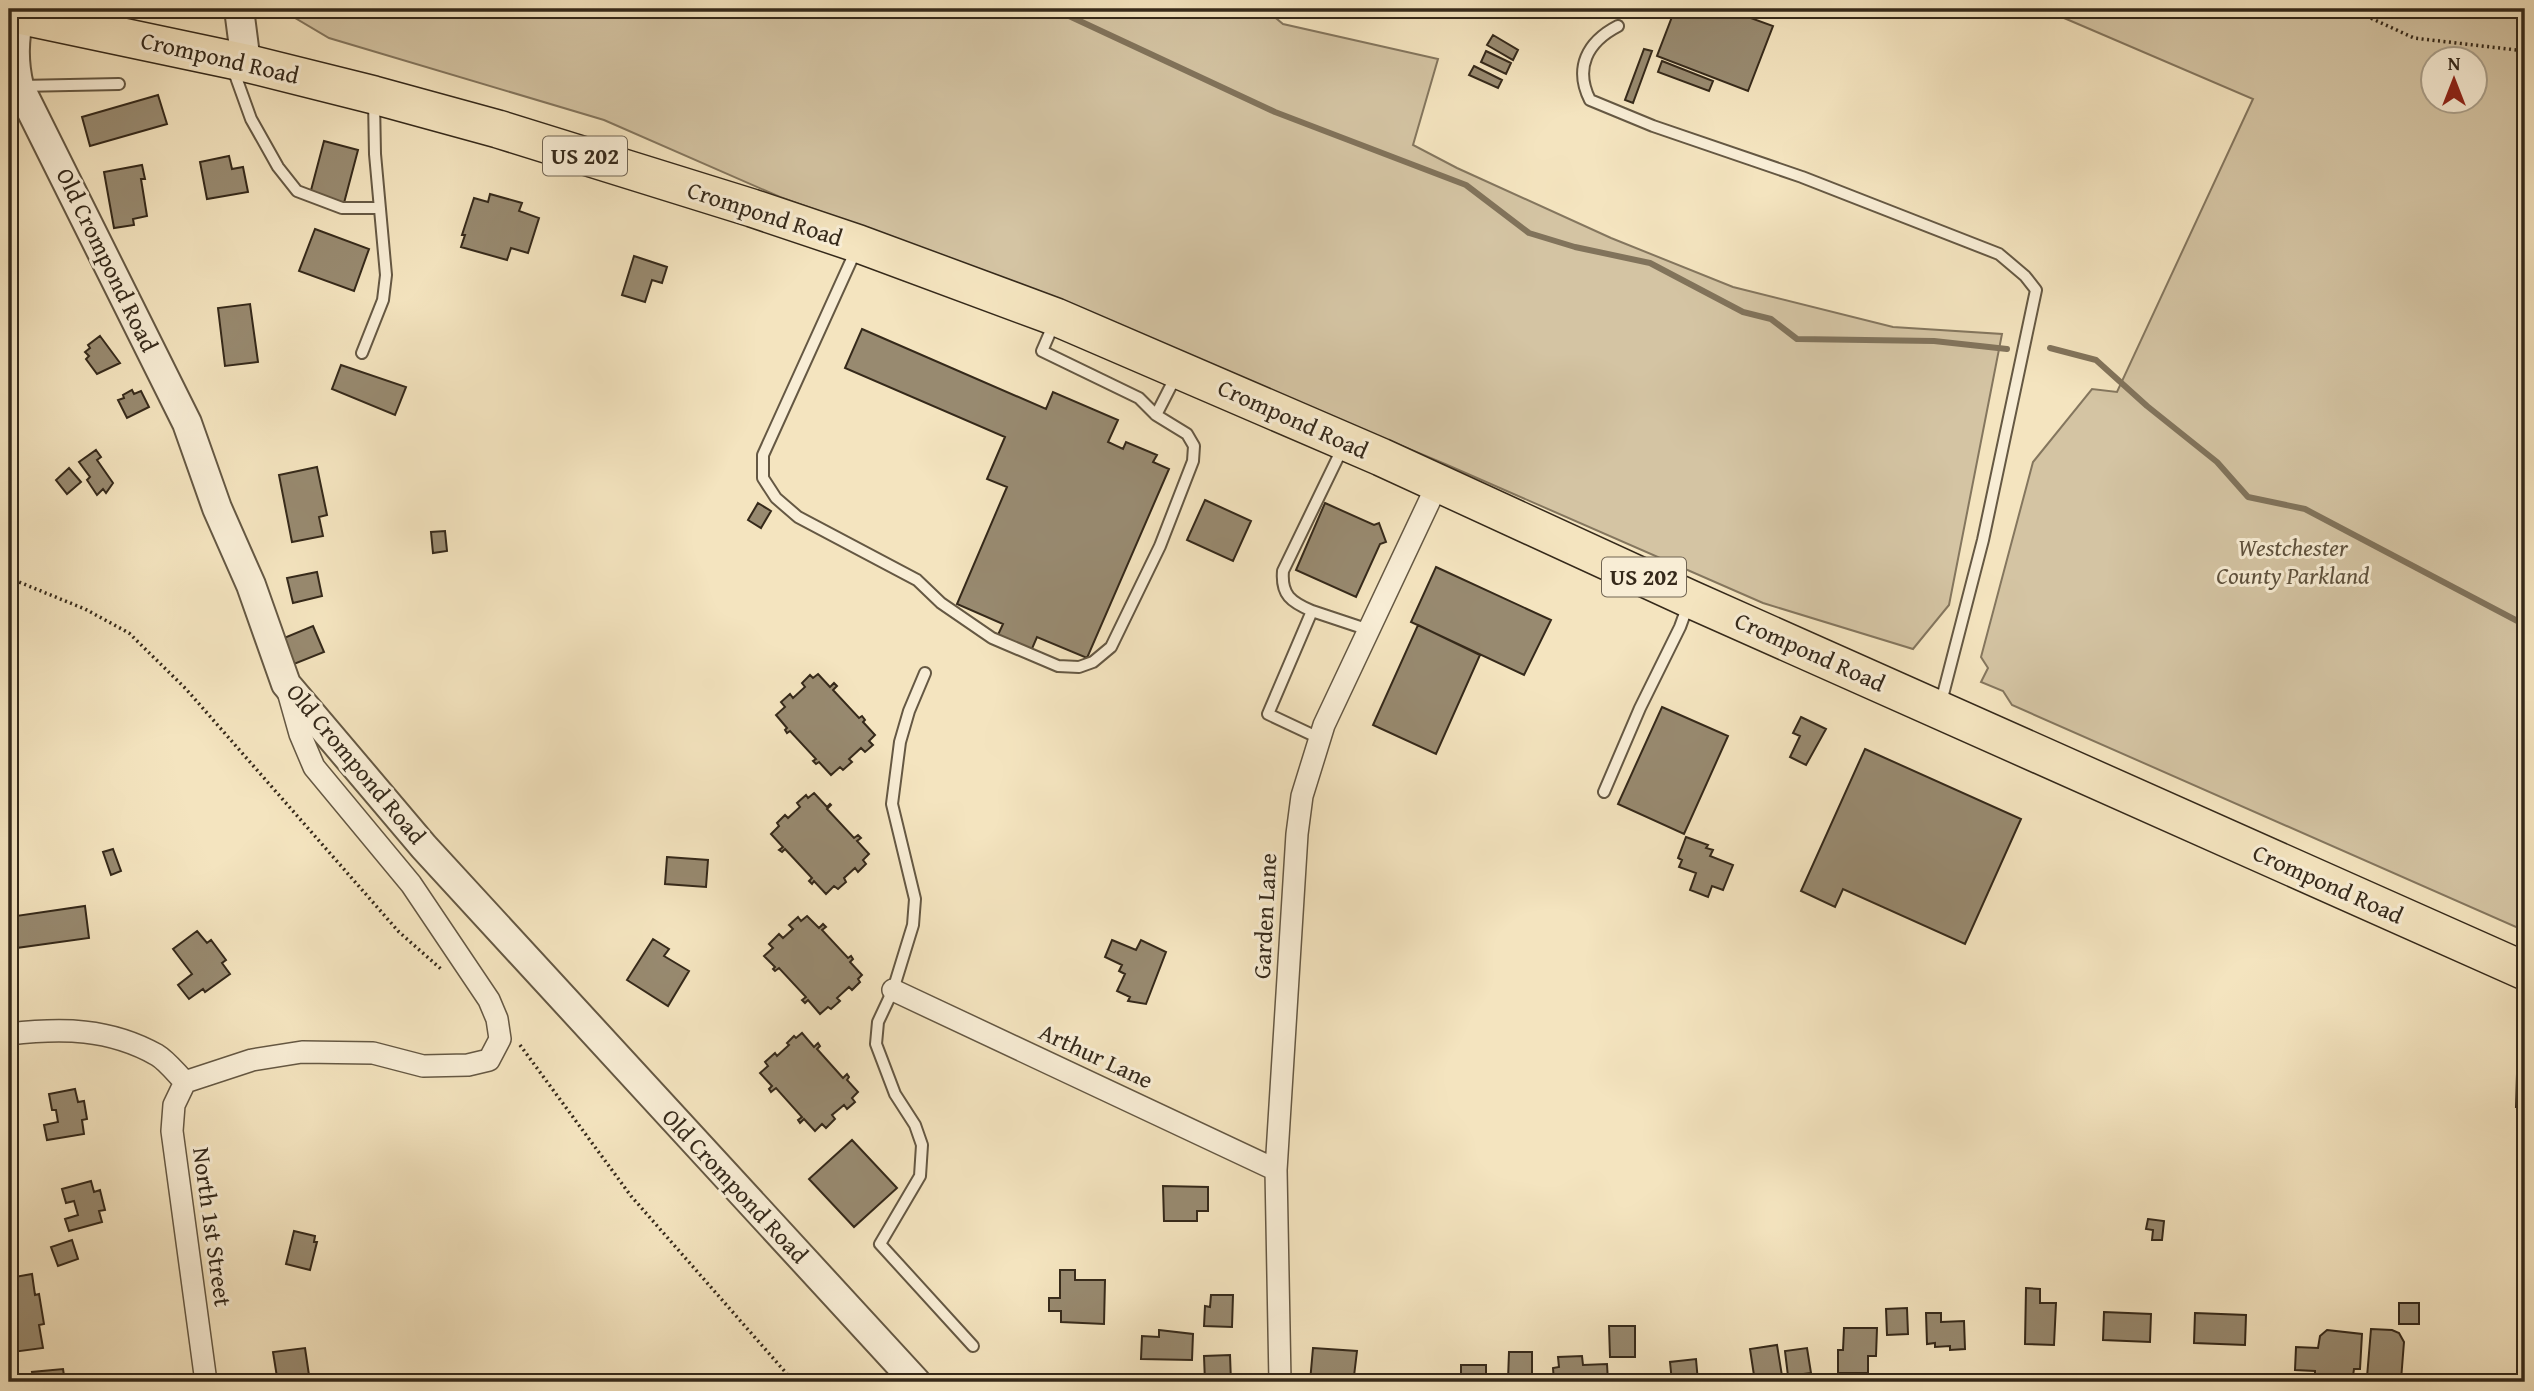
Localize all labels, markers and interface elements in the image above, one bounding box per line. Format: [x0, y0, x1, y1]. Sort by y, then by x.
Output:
street label: Crompond Road [138, 22, 303, 93]
north arrow [2418, 46, 2488, 116]
text: N [2448, 49, 2461, 77]
road number: US 202 [543, 136, 627, 176]
street label: Old Crompond Road [48, 162, 167, 358]
street label: Crompond Road [683, 172, 847, 255]
street label: Crompond Road [1212, 370, 1374, 467]
park label: Westchester County Parkland [2216, 530, 2370, 593]
road number: US 202 [1602, 558, 1686, 596]
street label: Crompond Road [1729, 603, 1891, 700]
street label: Old Crompond Road [278, 676, 434, 852]
street label: Crompond Road [2247, 835, 2409, 932]
street label: Garden Lane [1244, 852, 1285, 980]
street label: Arthur Lane [1033, 1014, 1159, 1097]
street label: Old Crompond Road [654, 1100, 817, 1271]
street label: North 1st Street [184, 1145, 241, 1309]

